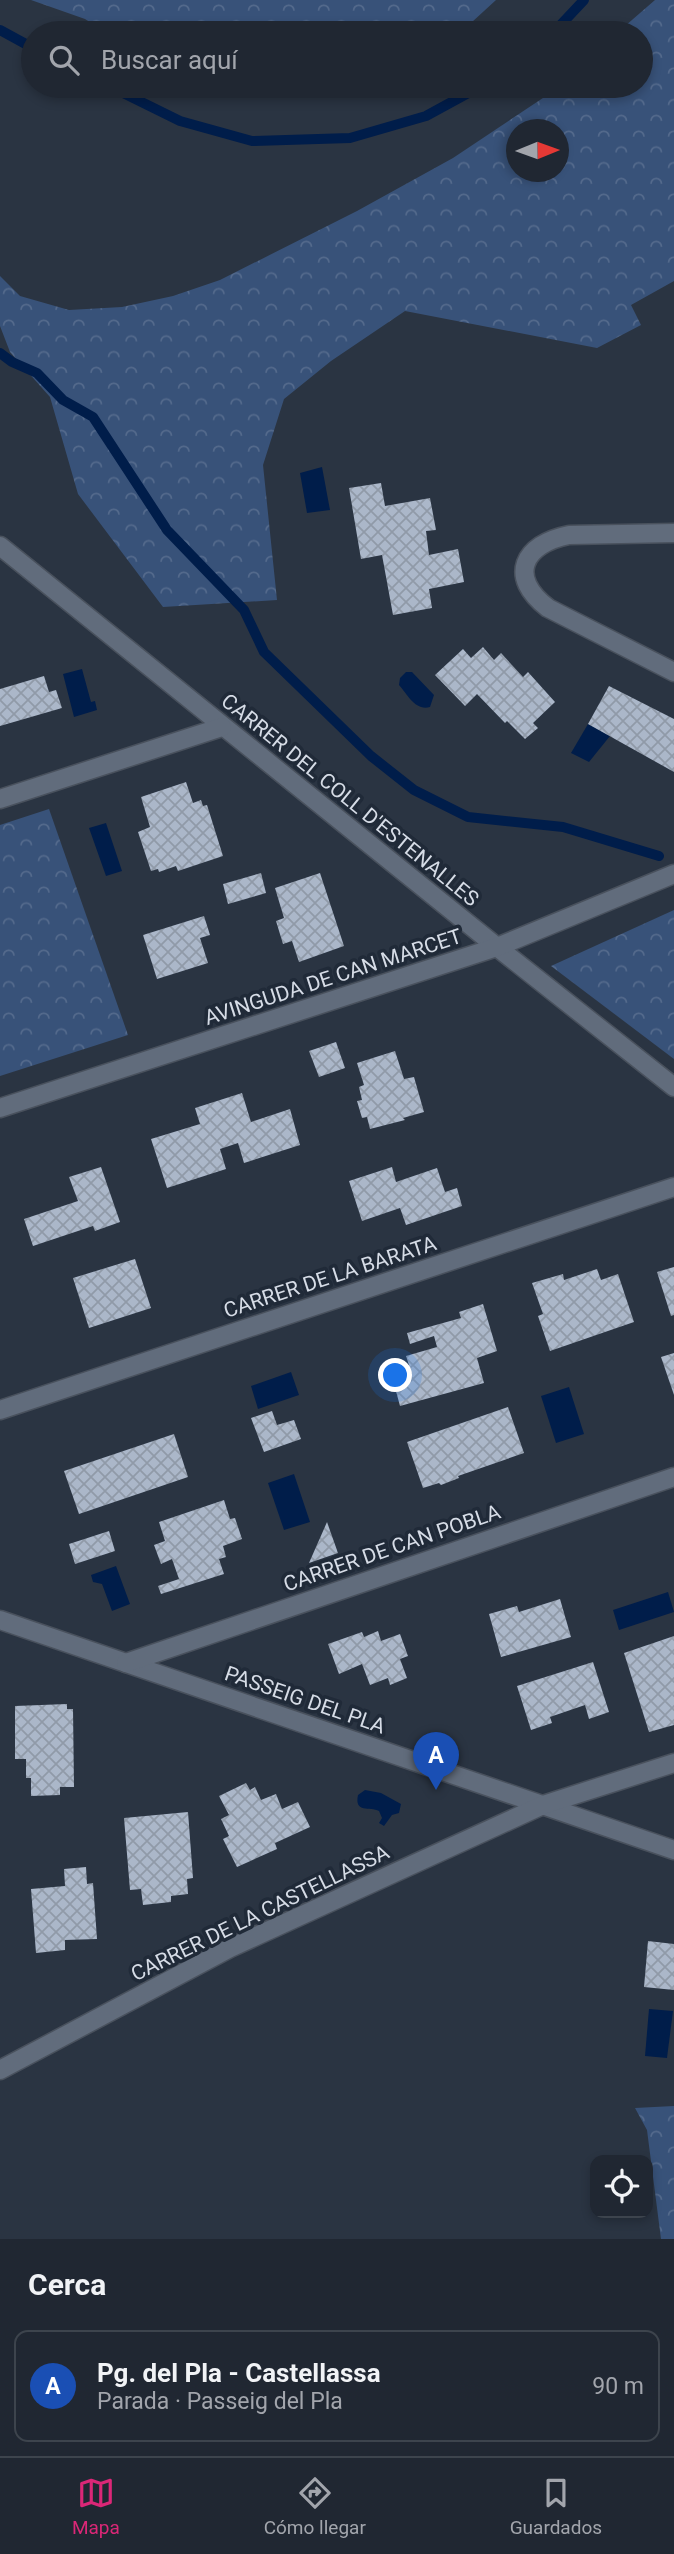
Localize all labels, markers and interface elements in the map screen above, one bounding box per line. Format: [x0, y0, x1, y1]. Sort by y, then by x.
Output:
search box [21, 21, 653, 98]
icon: search [45, 41, 83, 79]
text: Buscar aquí [101, 45, 238, 75]
north arrow [506, 119, 569, 182]
street label: CARRER DEL COLL D'ESTENALLES [217, 689, 483, 911]
street label: AVINGUDA DE CAN MARCET [201, 924, 465, 1030]
street label: CARRER DE LA BARATA [221, 1231, 440, 1323]
your location [378, 1358, 412, 1392]
street label: CARRER DE CAN POBLA [280, 1499, 504, 1596]
street label: PASSEIG DEL PLA [222, 1661, 389, 1739]
pin: A [413, 1732, 459, 1790]
street label: CARRER DE LA CASTELLASSA [127, 1840, 393, 1986]
map controls [590, 2155, 653, 2218]
button: locate [590, 2155, 653, 2218]
text: Cerca [28, 2267, 106, 2302]
text: Pg. del Pla - Castellassa [97, 2358, 381, 2388]
text: A [45, 2373, 61, 2400]
text: 90 m [592, 2373, 644, 2400]
text: Parada · Passeig del Pla [97, 2388, 343, 2415]
tab: Mapa [72, 2474, 120, 2539]
tab: Cómo llegar [264, 2474, 366, 2539]
tab: Guardados [510, 2474, 602, 2539]

